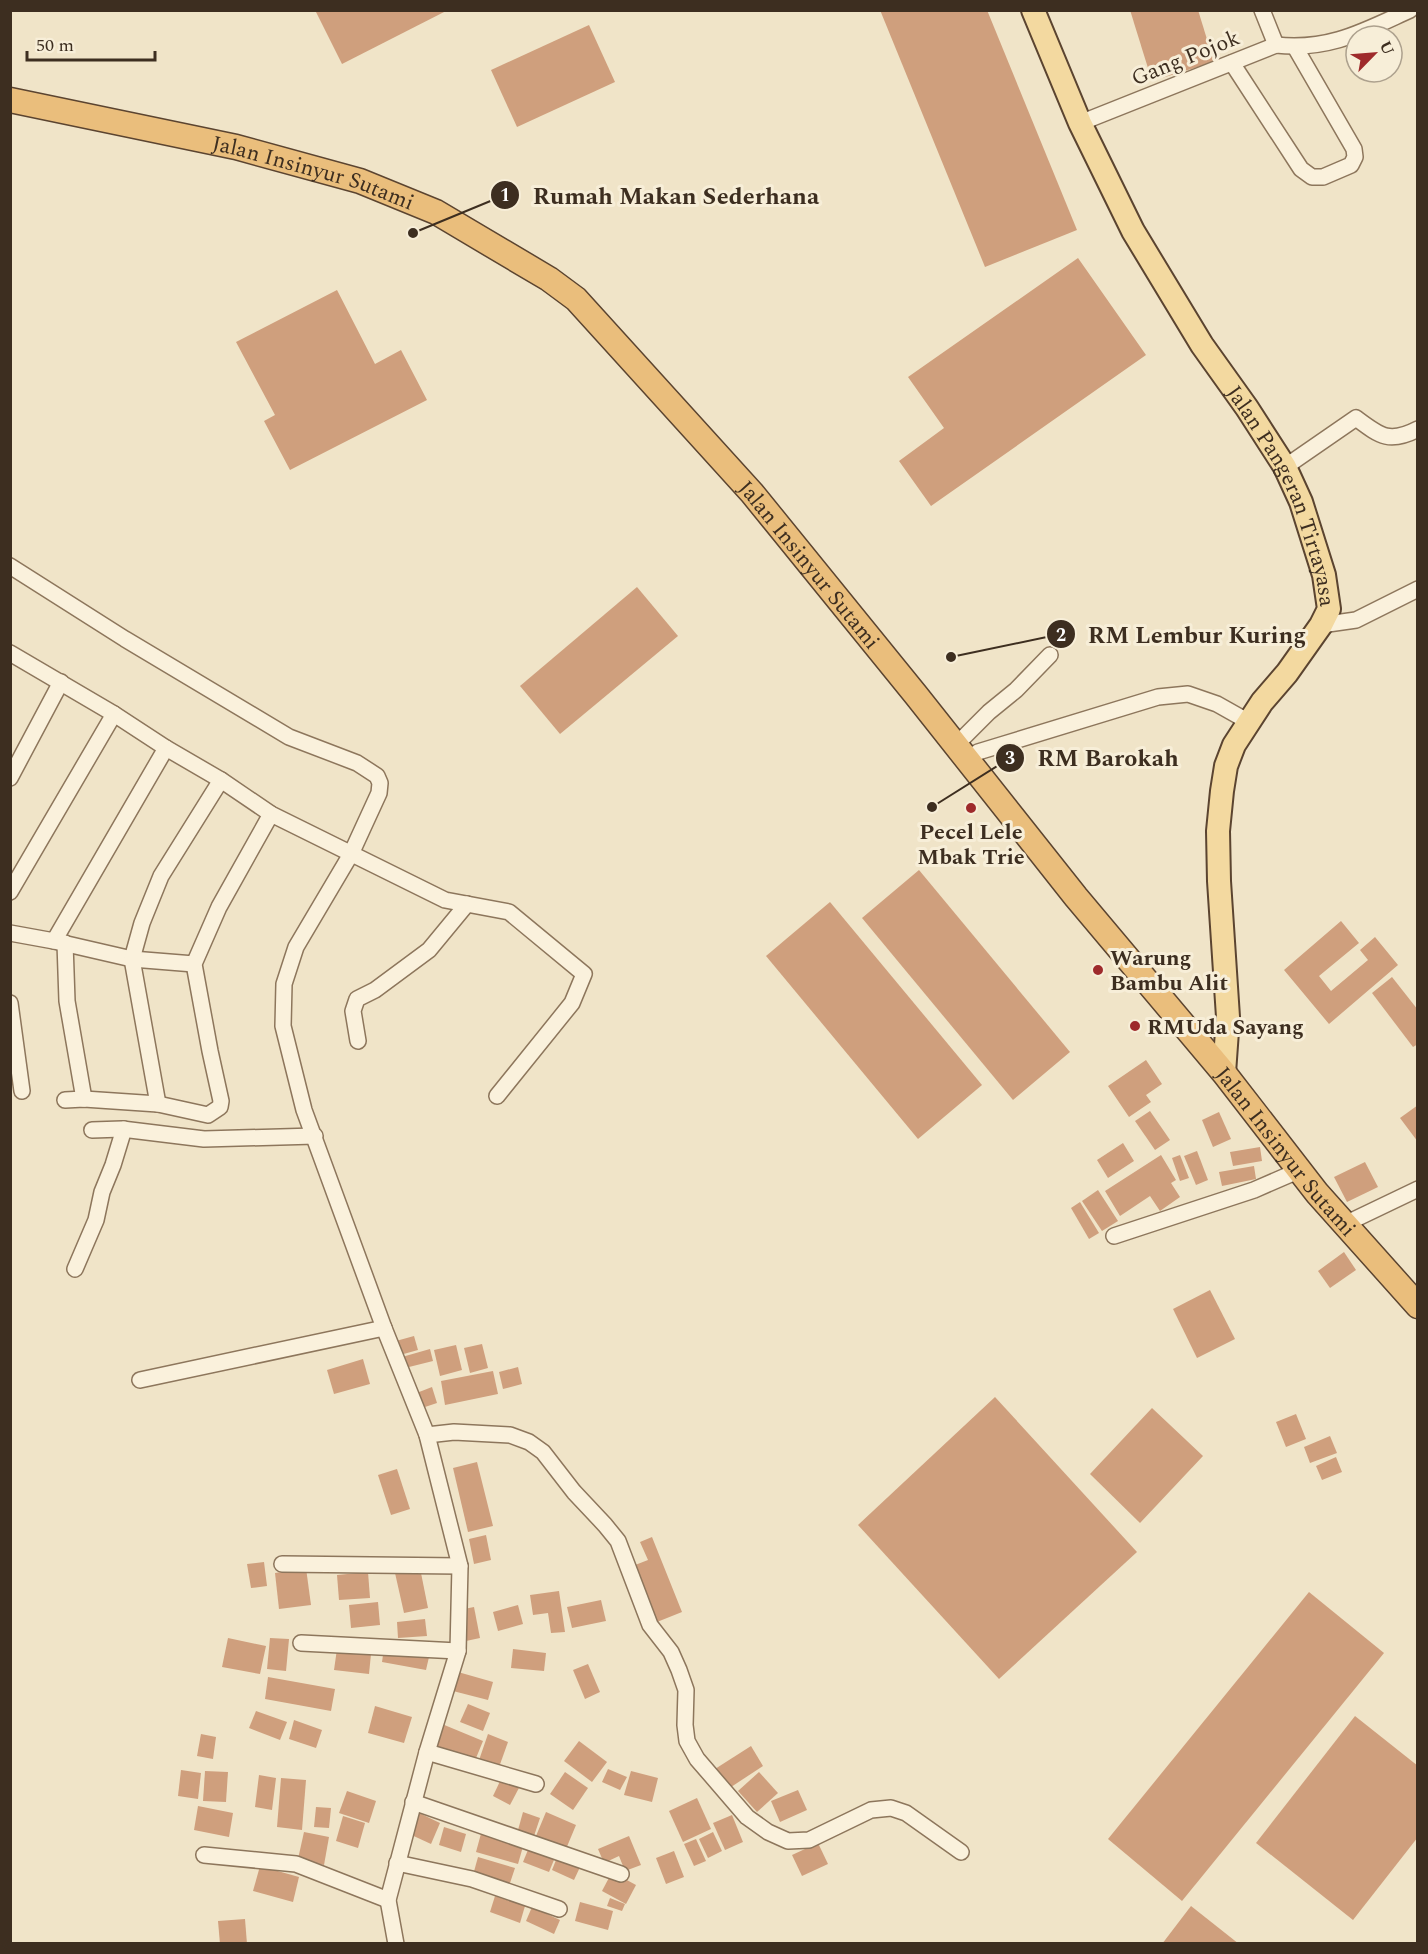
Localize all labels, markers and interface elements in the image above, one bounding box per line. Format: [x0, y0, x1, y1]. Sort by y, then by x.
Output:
street label: Gang Pojok [1126, 22, 1245, 95]
scale bar [27, 24, 154, 62]
north arrow [1344, 24, 1404, 84]
text: 50 m [36, 32, 74, 59]
text: U [1373, 37, 1400, 59]
street label: Jalan Insinyur Sutami [209, 127, 419, 219]
callout: Rumah Makan Sederhana [490, 174, 831, 216]
text: Rumah Makan Sederhana [533, 179, 820, 215]
text: 1 [500, 182, 510, 209]
street label: Jalan Pangeran Tirtayasa [1218, 379, 1343, 609]
street label: Jalan Insinyur Sutami [730, 473, 888, 657]
callout: RM Lembur Kuring [1046, 613, 1318, 655]
text: RM Lembur Kuring [1088, 618, 1306, 654]
text: 2 [1056, 622, 1066, 649]
callout: RM Barokah [995, 737, 1190, 779]
text: RM Barokah [1037, 741, 1179, 777]
text: 3 [1005, 745, 1015, 772]
marker: Pecel Lele Mbak Trie [964, 801, 978, 815]
place label: Pecel Lele Mbak Trie [917, 816, 1025, 874]
place label: Warung Bambu Alit [1110, 942, 1228, 1000]
marker: Warung Bambu Alit [1091, 963, 1105, 977]
place label: RMUda Sayang [1147, 1011, 1304, 1044]
marker: RMUda Sayang [1128, 1019, 1142, 1033]
street label: Jalan Insinyur Sutami [1207, 1059, 1363, 1244]

